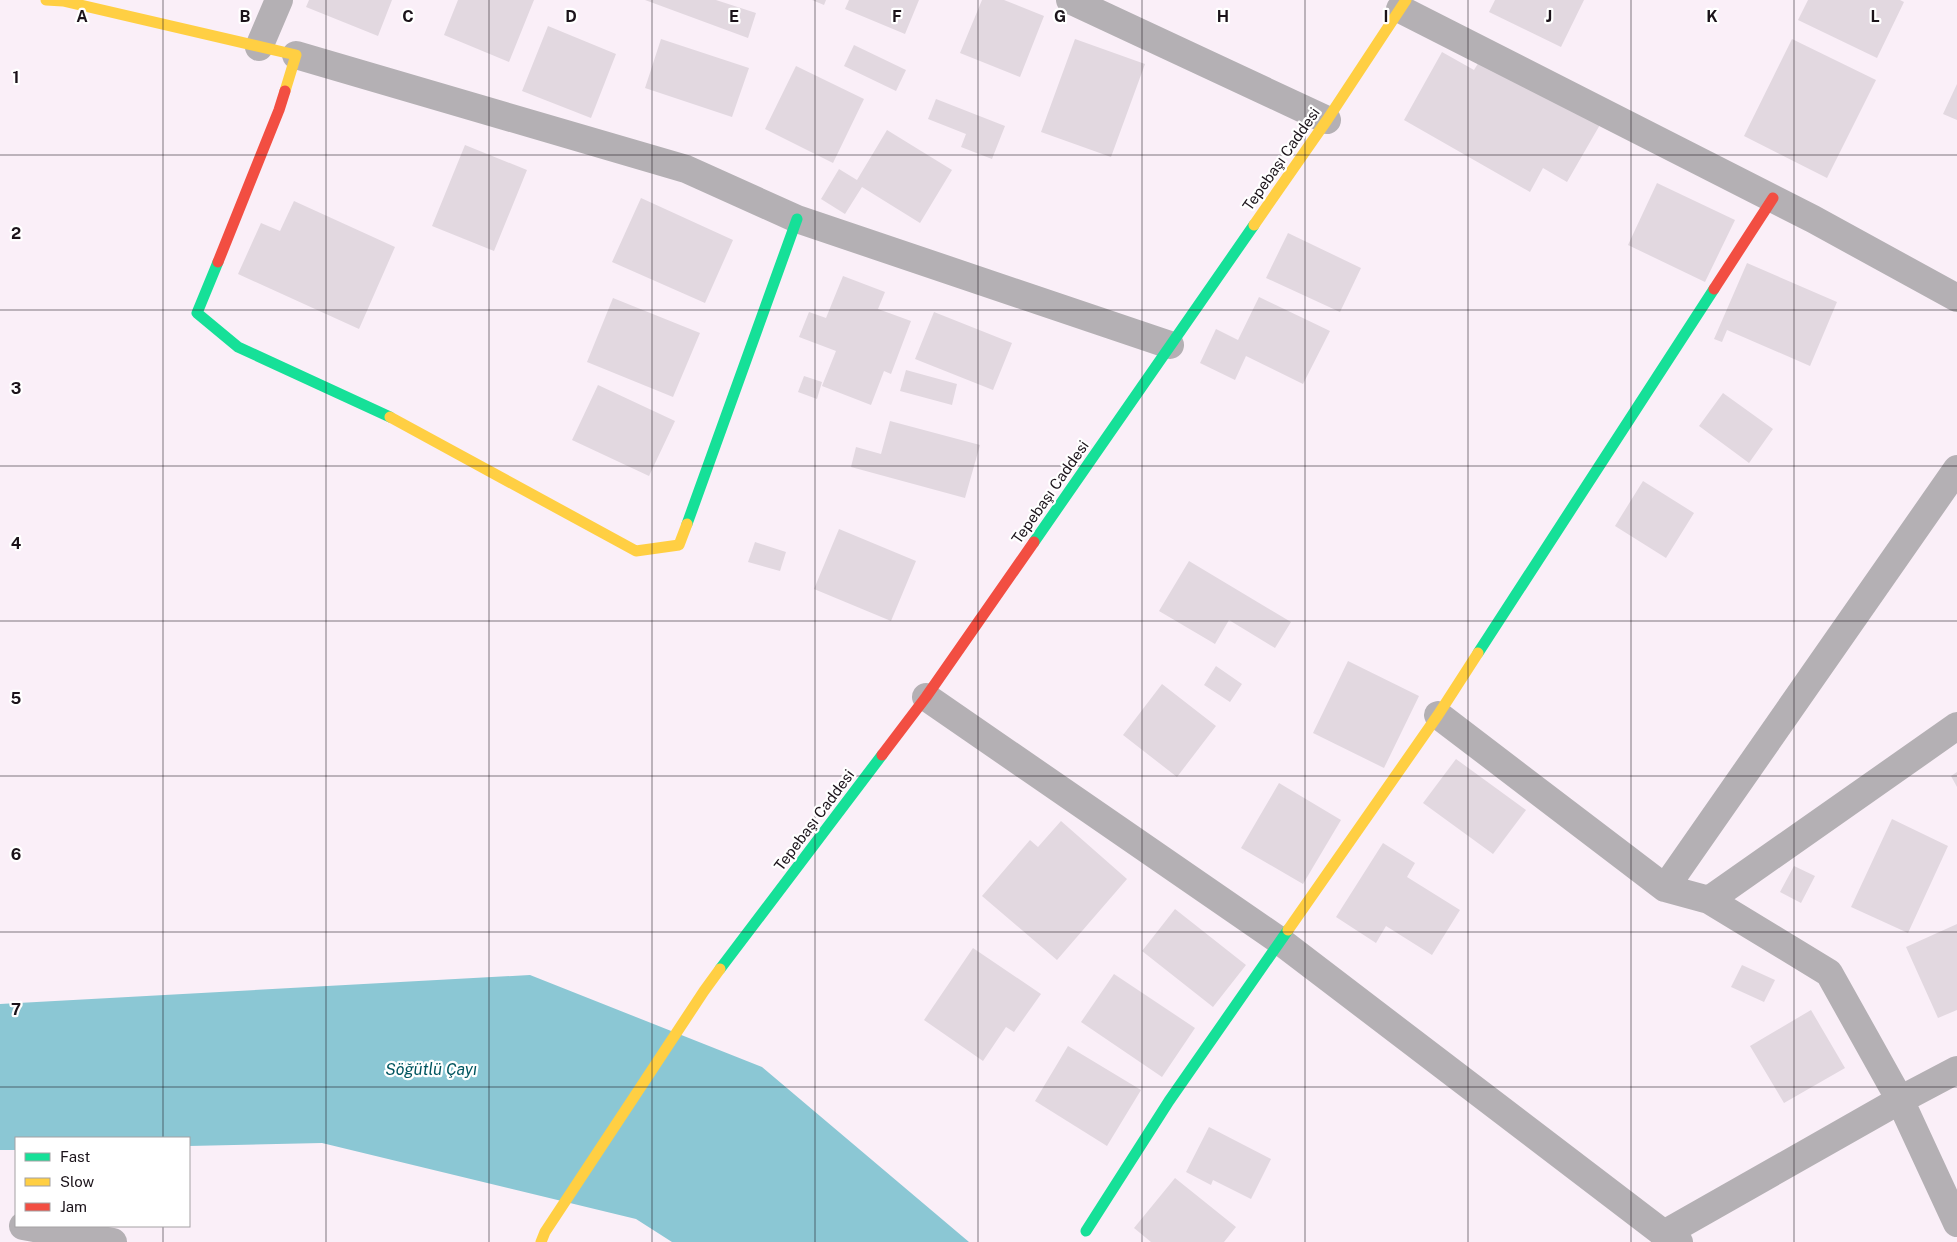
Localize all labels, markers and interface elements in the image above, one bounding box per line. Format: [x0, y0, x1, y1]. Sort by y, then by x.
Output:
text: A [76, 7, 88, 26]
text: B [240, 7, 251, 26]
text: C [402, 7, 414, 26]
text: D [565, 7, 577, 26]
text: E [729, 7, 739, 26]
text: F [892, 7, 902, 26]
text: G [1054, 7, 1066, 26]
text: H [1217, 7, 1229, 26]
text: I [1384, 7, 1388, 26]
text: J [1546, 7, 1552, 26]
text: K [1706, 7, 1718, 26]
text: L [1870, 7, 1880, 26]
text: 1 [13, 68, 19, 87]
street label: Tepebaşı Caddesi [1239, 104, 1323, 214]
text: 2 [11, 224, 21, 243]
text: 3 [11, 379, 21, 398]
street label: Tepebaşı Caddesi [1008, 437, 1092, 547]
text: 4 [11, 534, 22, 553]
text: 5 [11, 689, 22, 708]
street label: Tepebaşı Caddesi [771, 766, 857, 874]
text: 6 [11, 845, 21, 864]
text: 7 [11, 1000, 21, 1019]
water label: Söğütlü Çayı [385, 1060, 477, 1079]
legend [15, 1137, 190, 1227]
text: Fast [60, 1148, 90, 1165]
text: Slow [60, 1173, 95, 1190]
text: Jam [60, 1198, 87, 1215]

